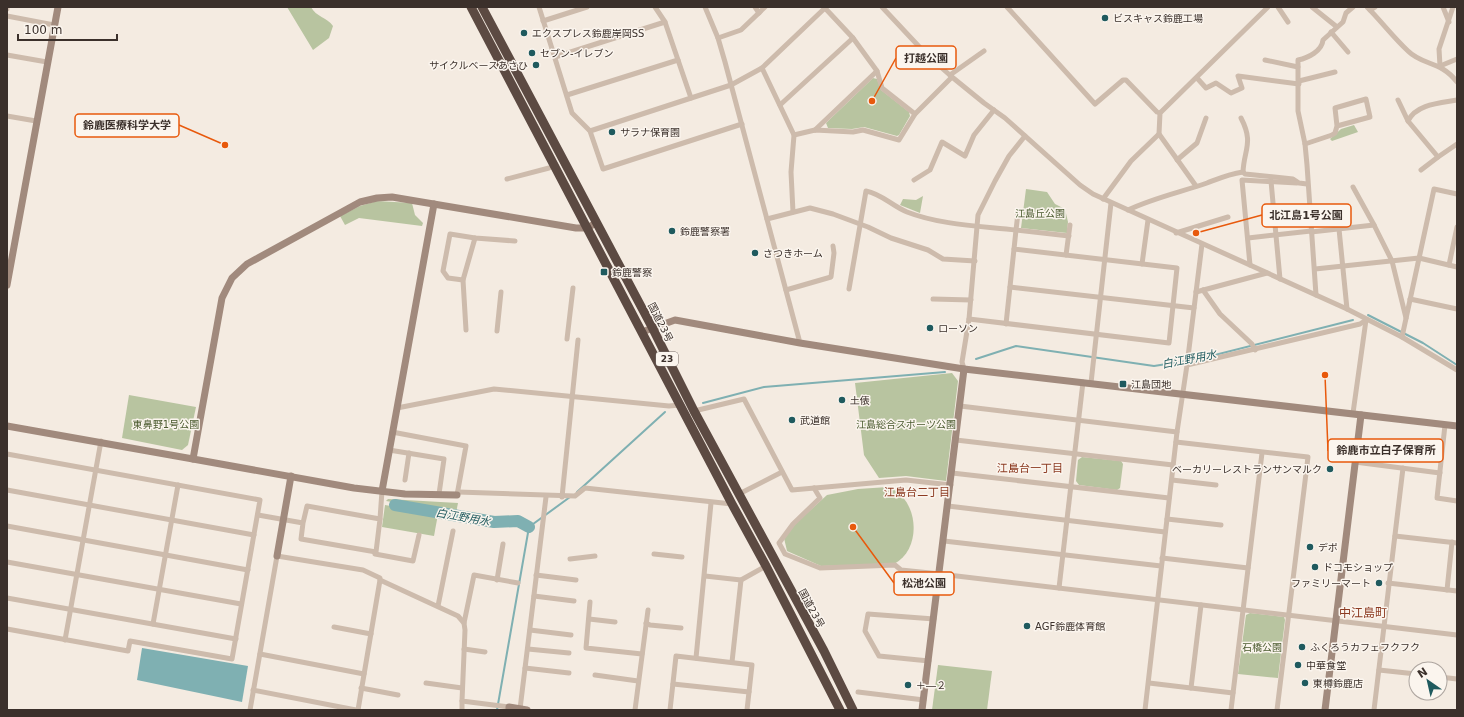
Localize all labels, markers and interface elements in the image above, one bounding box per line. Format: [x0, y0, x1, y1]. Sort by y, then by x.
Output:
marker: ビスキャス鈴鹿工場 [1100, 13, 1110, 23]
place label: ビスキャス鈴鹿工場 [1113, 13, 1203, 24]
scale bar [18, 16, 117, 42]
text: 100 m [24, 23, 62, 37]
marker: エクスプレス鈴鹿岸岡SS [519, 28, 529, 38]
place label: エクスプレス鈴鹿岸岡SS [532, 28, 644, 39]
callout: 打越公園 [896, 46, 956, 69]
marker: セブン-イレブン [527, 48, 537, 58]
place label: セブン-イレブン [540, 48, 614, 59]
text: 打越公園 [904, 52, 948, 65]
place label: サイクルベースあさひ [429, 60, 528, 71]
marker: サイクルベースあさひ [531, 60, 541, 70]
callout: 鈴鹿医療科学大学 [75, 114, 179, 137]
text: 鈴鹿医療科学大学 [83, 119, 171, 132]
marker: サラナ保育園 [607, 127, 617, 137]
place label: サラナ保育園 [620, 127, 680, 138]
callout: 北江島1号公園 [1262, 204, 1351, 227]
park label: 江島丘公園 [1015, 208, 1065, 219]
text: 北江島1号公園 [1269, 209, 1343, 222]
marker: 鈴鹿警察署 [667, 226, 677, 236]
place label: 鈴鹿警察署 [680, 226, 730, 237]
marker: さつきホーム [750, 248, 760, 258]
place label: さつきホーム [763, 248, 823, 259]
marker: 鈴鹿警察 [599, 267, 609, 277]
place label: 鈴鹿警察 [612, 267, 652, 278]
street label: 国道23号 [646, 301, 675, 344]
marker: ローソン [925, 323, 935, 333]
place label: ローソン [938, 323, 978, 334]
water label: 白江野用水 [1161, 348, 1218, 371]
road number: 23 [656, 352, 678, 366]
marker: 江島団地 [1118, 379, 1128, 389]
place label: 江島団地 [1131, 379, 1172, 390]
marker: 土俵 [837, 395, 847, 405]
place label: 土俵 [850, 395, 870, 406]
marker: 武道館 [787, 415, 797, 425]
place label: 武道館 [800, 415, 830, 426]
park label: 東鼻野1号公園 [133, 419, 199, 430]
park label: 江島総合スポーツ公園 [856, 419, 956, 430]
callout: 鈴鹿市立白子保育所 [1328, 439, 1443, 462]
text: 鈴鹿市立白子保育所 [1337, 444, 1436, 457]
district label: 江島台一丁目 [997, 462, 1063, 475]
place label: ベーカリーレストランサンマルク [1172, 464, 1322, 475]
marker: ベーカリーレストランサンマルク [1325, 464, 1335, 474]
district label: 江島台二丁目 [884, 486, 950, 499]
water label: 白江野用水 [435, 506, 492, 529]
marker: デポ [1305, 542, 1315, 552]
place label: デポ [1318, 542, 1338, 553]
marker: ドコモショップ [1310, 562, 1320, 572]
place label: ドコモショップ [1323, 562, 1393, 573]
callout: 松池公園 [894, 572, 954, 595]
text: 松池公園 [902, 577, 946, 590]
place label: ファミリーマート [1291, 578, 1371, 589]
marker: ファミリーマート [1374, 578, 1384, 588]
street label: 国道23号 [796, 587, 827, 630]
district label: 中江島町 [1339, 606, 1387, 620]
marker: AGF鈴鹿体育館 [1022, 621, 1032, 631]
place label: AGF鈴鹿体育館 [1035, 621, 1105, 632]
park label: 石橋公園 [1242, 642, 1282, 653]
marker: ふくろうカフェフクフク [1297, 642, 1307, 652]
place label: ふくろうカフェフクフク [1310, 642, 1420, 653]
marker: 中華食堂 [1293, 660, 1303, 670]
place label: 中華食堂 [1306, 660, 1346, 671]
north arrow [1408, 661, 1448, 701]
text: N [1415, 665, 1430, 681]
marker: 東樽鈴鹿店 [1300, 678, 1310, 688]
place label: 東樽鈴鹿店 [1313, 678, 1363, 689]
marker: ＋―２ [903, 680, 913, 690]
place label: ＋―２ [916, 680, 946, 691]

